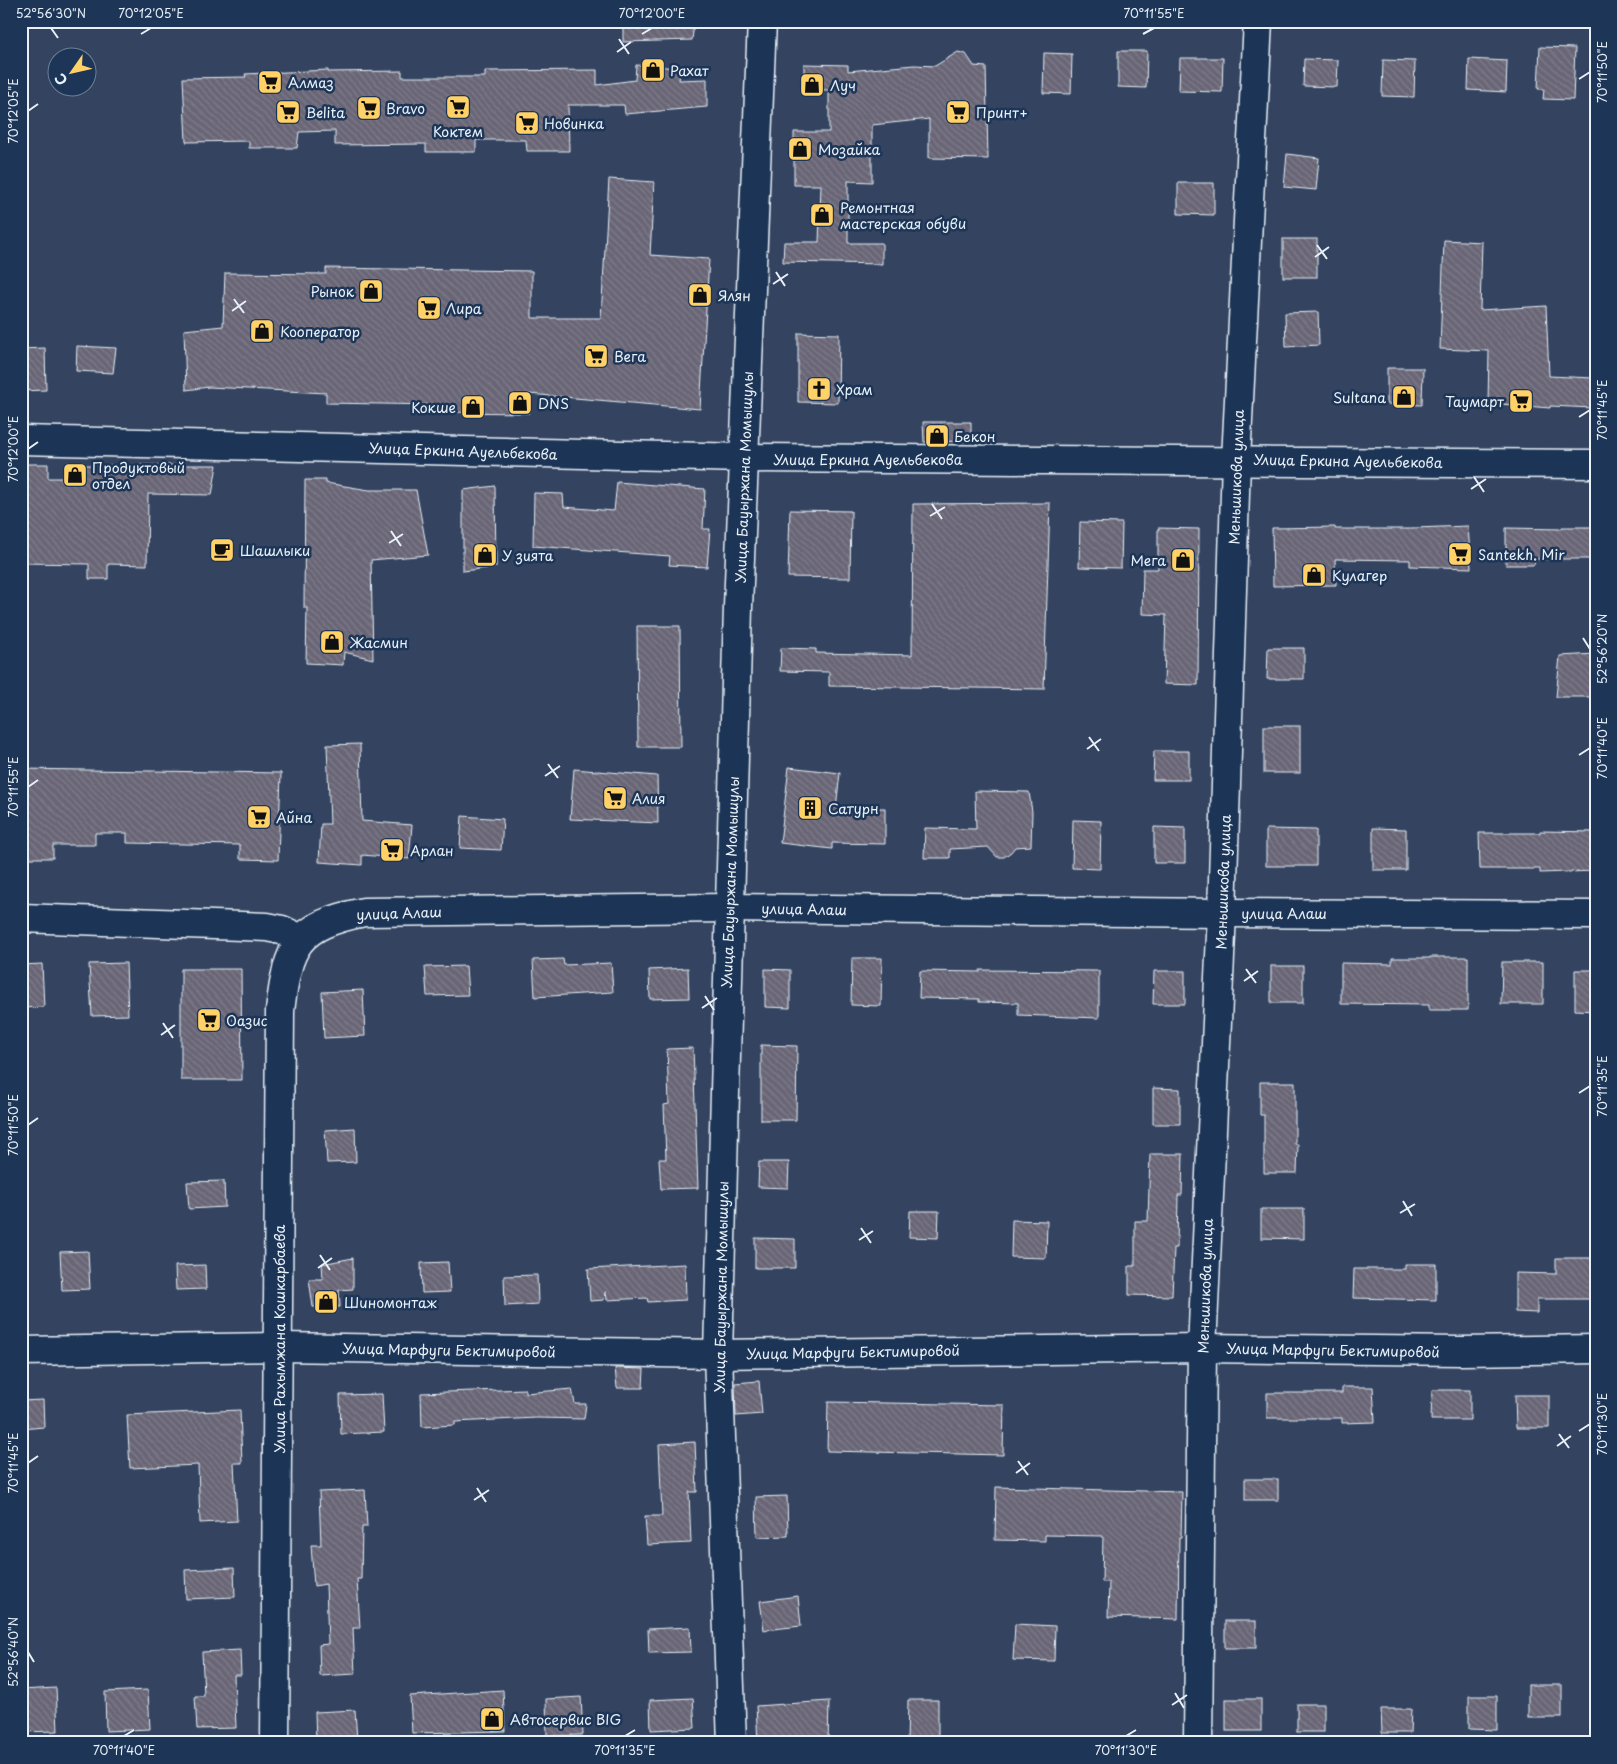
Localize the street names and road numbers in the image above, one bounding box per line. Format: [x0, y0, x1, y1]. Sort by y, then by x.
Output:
street label: Улица Бауыржана Момышулы [730, 371, 758, 583]
street label: Меньшикова улица [1223, 409, 1249, 545]
street label: Улица Еркина Ауельбекова [368, 437, 558, 465]
street label: Улица Еркина Ауельбекова [774, 449, 963, 470]
street label: Улица Еркина Ауельбекова [1253, 449, 1443, 473]
street label: Улица Бауыржана Момышулы [716, 776, 744, 988]
street label: Меньшикова улица [1210, 814, 1236, 950]
street label: улица Алаш [761, 898, 847, 920]
street label: улица Алаш [356, 901, 442, 925]
street label: улица Алаш [1241, 903, 1327, 924]
street label: Улица Бауыржана Момышулы [709, 1181, 733, 1393]
street label: Меньшикова улица [1192, 1218, 1218, 1354]
street label: Улица Рахымжана Кошкарбаева [269, 1224, 290, 1453]
street label: Улица Марфуги Бектимировой [342, 1338, 556, 1362]
street label: Улица Марфуги Бектимировой [1226, 1338, 1440, 1362]
street label: Улица Марфуги Бектимировой [746, 1340, 960, 1364]

